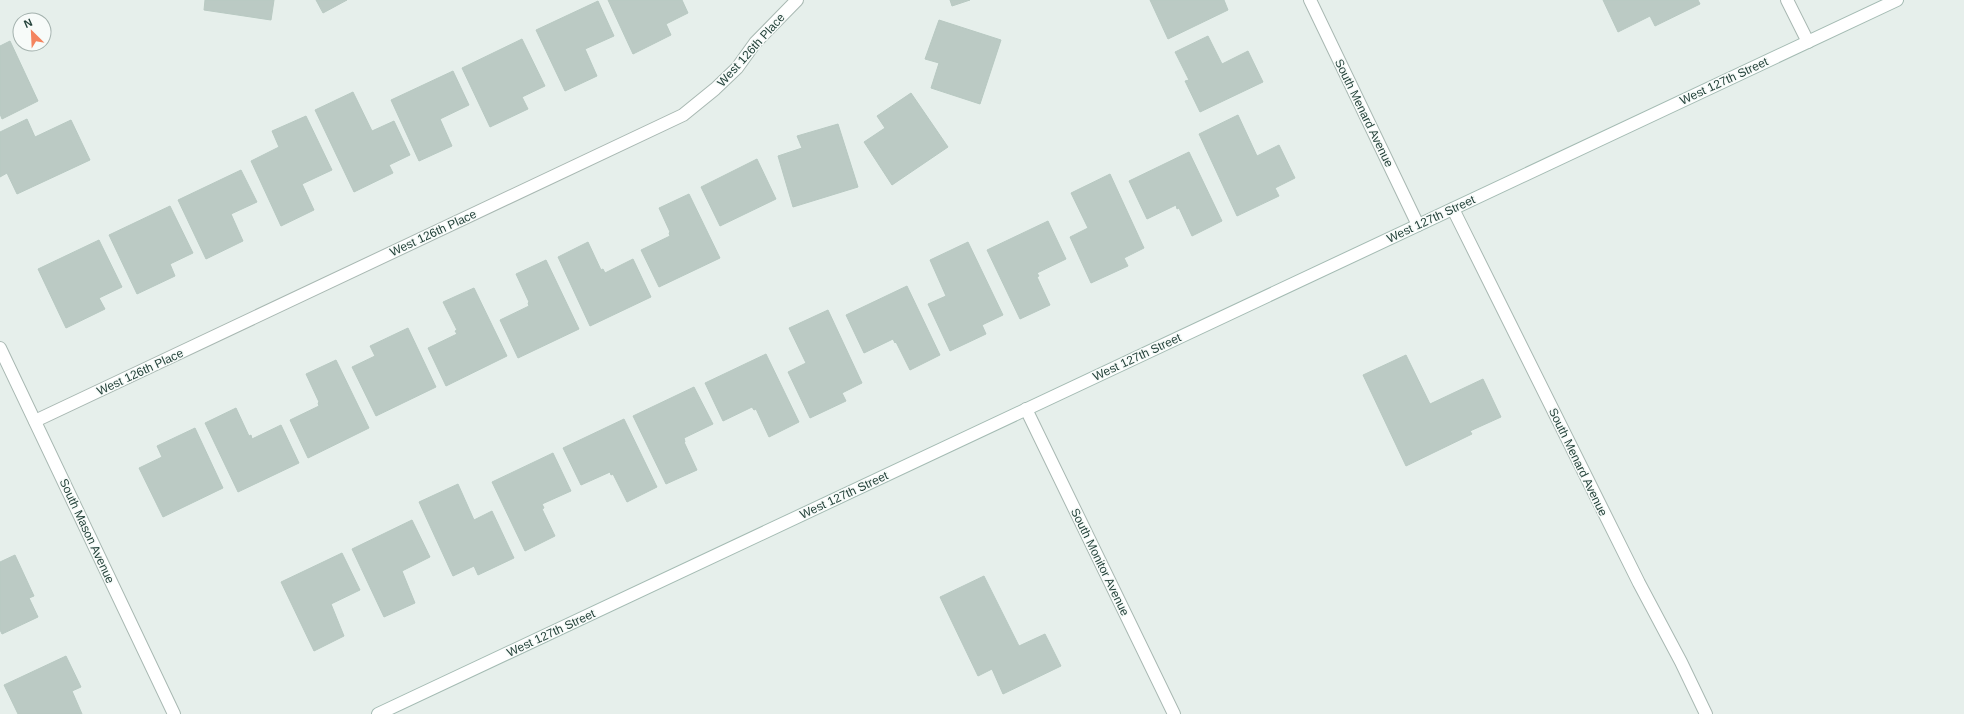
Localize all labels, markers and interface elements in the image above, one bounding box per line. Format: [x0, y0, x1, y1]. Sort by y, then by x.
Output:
street label: West 126th Place [714, 10, 788, 90]
north arrow [12, 12, 52, 52]
text: N [22, 16, 34, 30]
street label: West 127th Street [1678, 54, 1771, 108]
street label: South Menard Avenue [1332, 57, 1396, 170]
street label: West 127th Street [1385, 192, 1478, 246]
street label: West 126th Place [388, 207, 479, 259]
street label: West 127th Street [1091, 330, 1184, 384]
street label: West 126th Place [95, 346, 186, 398]
street label: South Menard Avenue [1546, 406, 1610, 519]
street label: West 127th Street [798, 468, 891, 522]
street label: South Mason Avenue [57, 476, 118, 586]
street label: South Monitor Avenue [1068, 506, 1132, 618]
street label: West 127th Street [505, 606, 598, 660]

